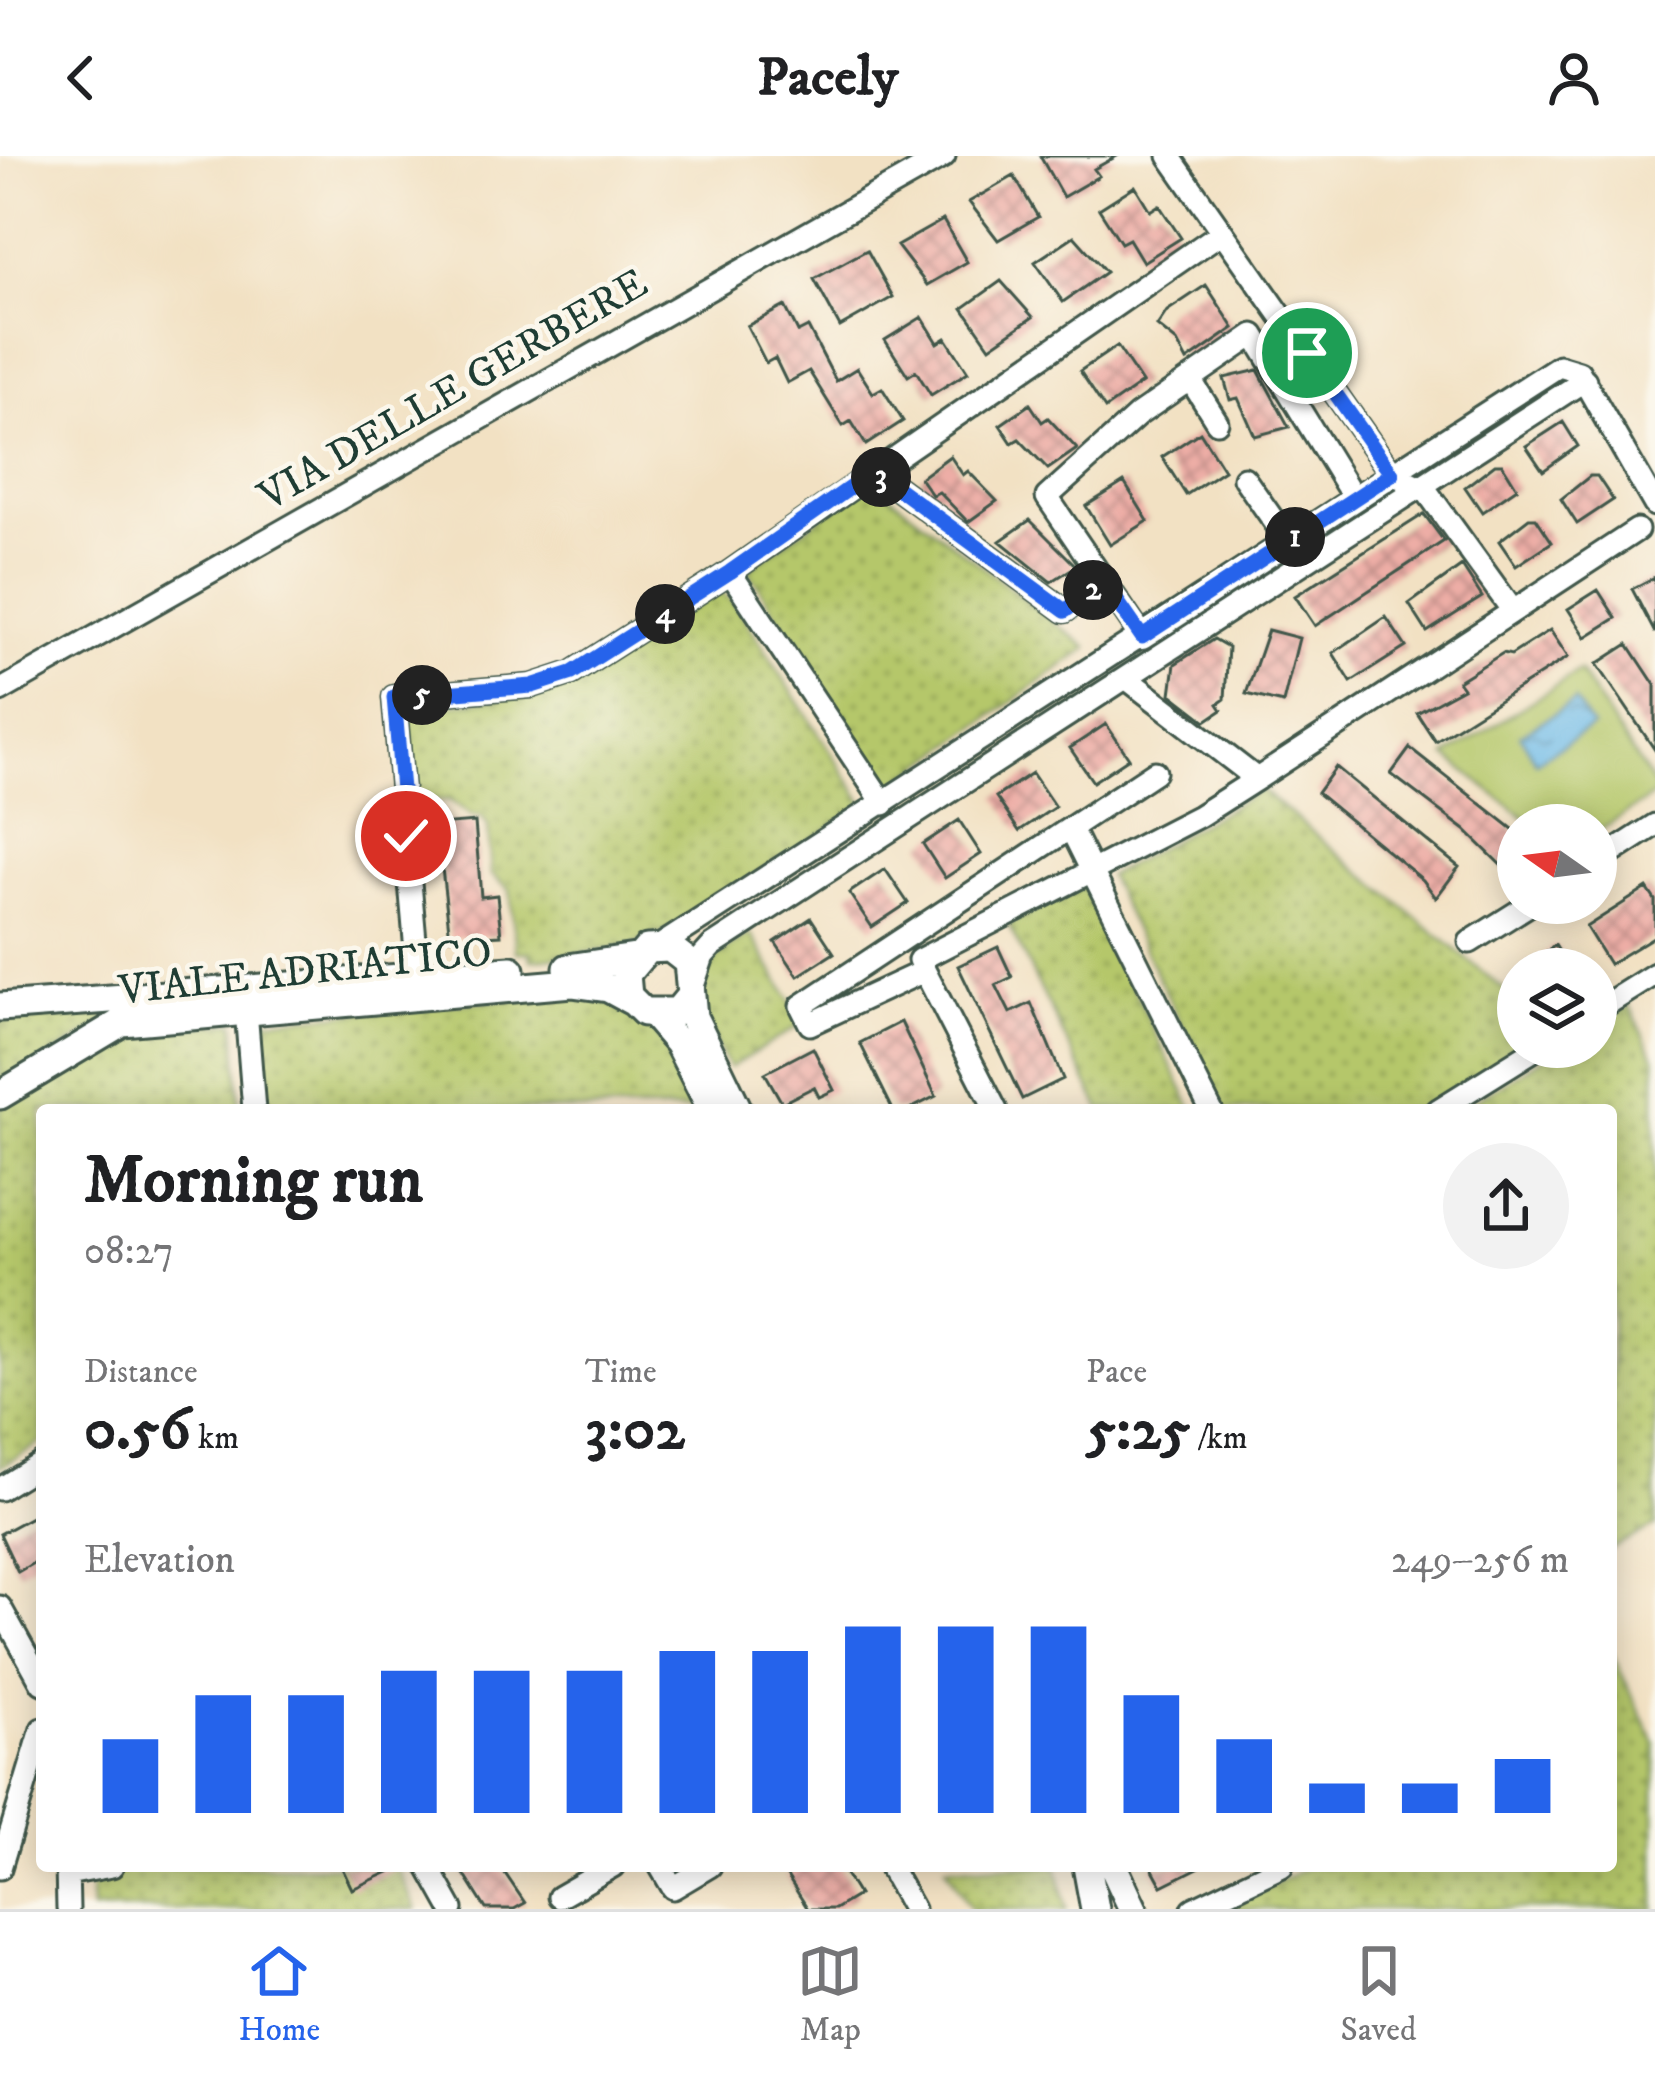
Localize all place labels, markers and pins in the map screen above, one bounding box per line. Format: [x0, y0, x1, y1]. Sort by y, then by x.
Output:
pin [1256, 302, 1358, 404]
pin: 3 [851, 447, 911, 507]
pin: 1 [1265, 507, 1325, 567]
pin: 2 [1063, 560, 1123, 620]
pin: 4 [635, 584, 695, 644]
pin: 5 [392, 665, 452, 725]
pin [355, 785, 457, 887]

